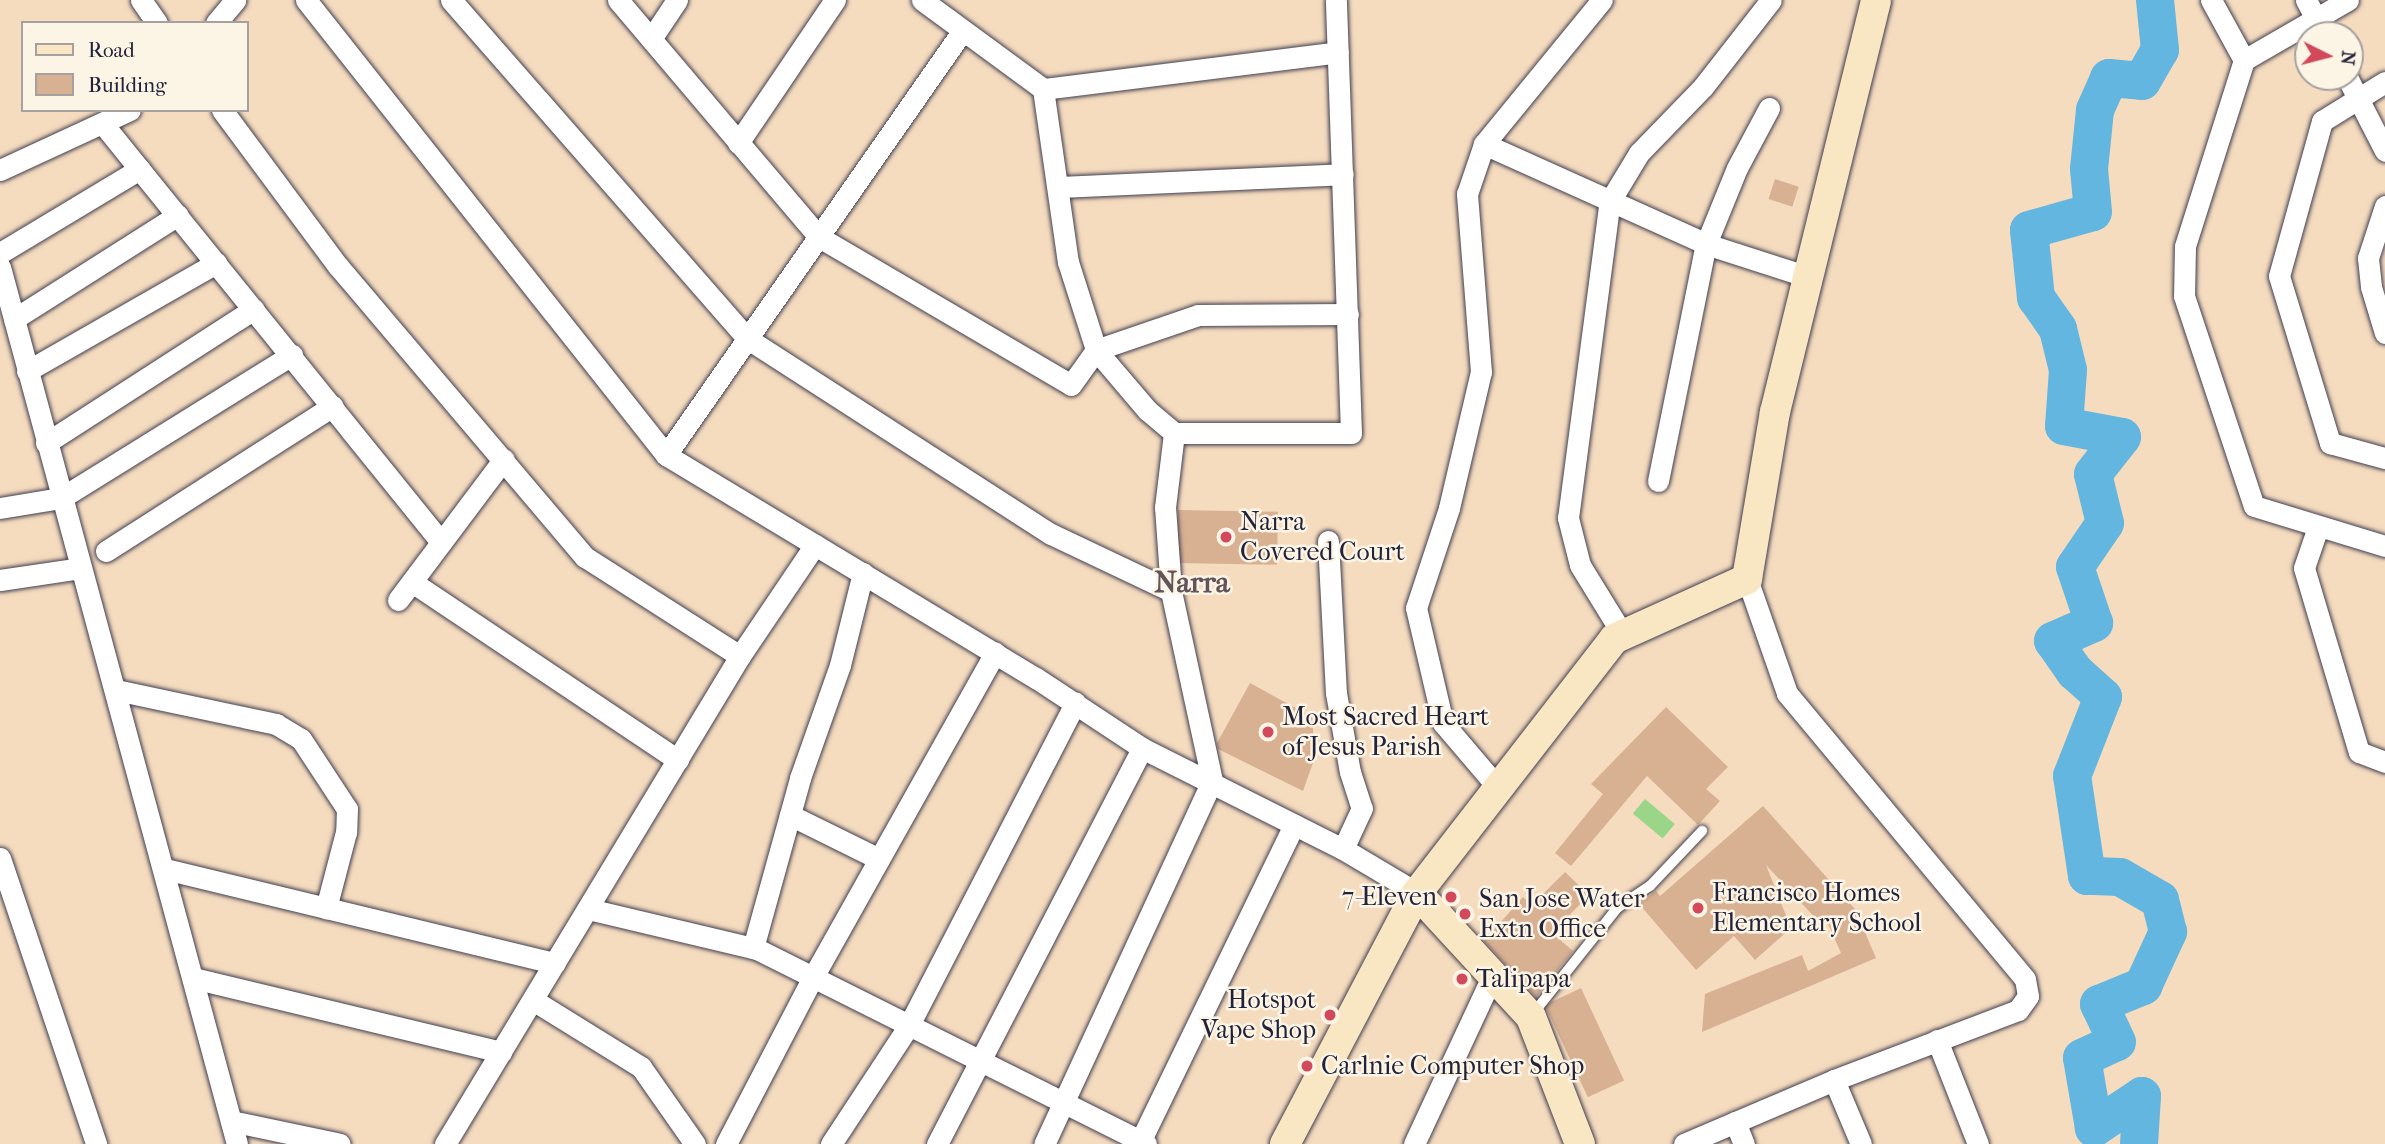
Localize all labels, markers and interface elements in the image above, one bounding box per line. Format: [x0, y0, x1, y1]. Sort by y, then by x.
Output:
legend [21, 21, 248, 112]
north arrow [2294, 21, 2364, 91]
text: Road [88, 38, 135, 62]
text: N [2336, 50, 2360, 66]
text: Building [88, 73, 166, 97]
place label: Narra Covered Court [1240, 506, 1405, 568]
marker: Narra Covered Court [1218, 529, 1234, 545]
district label: Narra [1154, 565, 1230, 601]
place label: Most Sacred Heart of Jesus Parish [1282, 701, 1489, 762]
marker: Most Sacred Heart of Jesus Parish [1260, 724, 1276, 740]
place label: Francisco Homes Elementary School [1712, 877, 1921, 938]
place label: 7-Eleven [1342, 881, 1437, 913]
place label: San Jose Water Extn Office [1479, 883, 1645, 944]
marker: 7-Eleven [1443, 889, 1459, 905]
marker: Francisco Homes Elementary School [1690, 900, 1706, 916]
marker: San Jose Water Extn Office [1457, 906, 1473, 922]
place label: Talipapa [1476, 963, 1570, 995]
marker: Talipapa [1454, 971, 1470, 987]
place label: Hotspot Vape Shop [1201, 984, 1316, 1046]
marker: Hotspot Vape Shop [1322, 1007, 1338, 1023]
place label: Carlnie Computer Shop [1321, 1050, 1584, 1082]
marker: Carlnie Computer Shop [1299, 1058, 1315, 1074]

